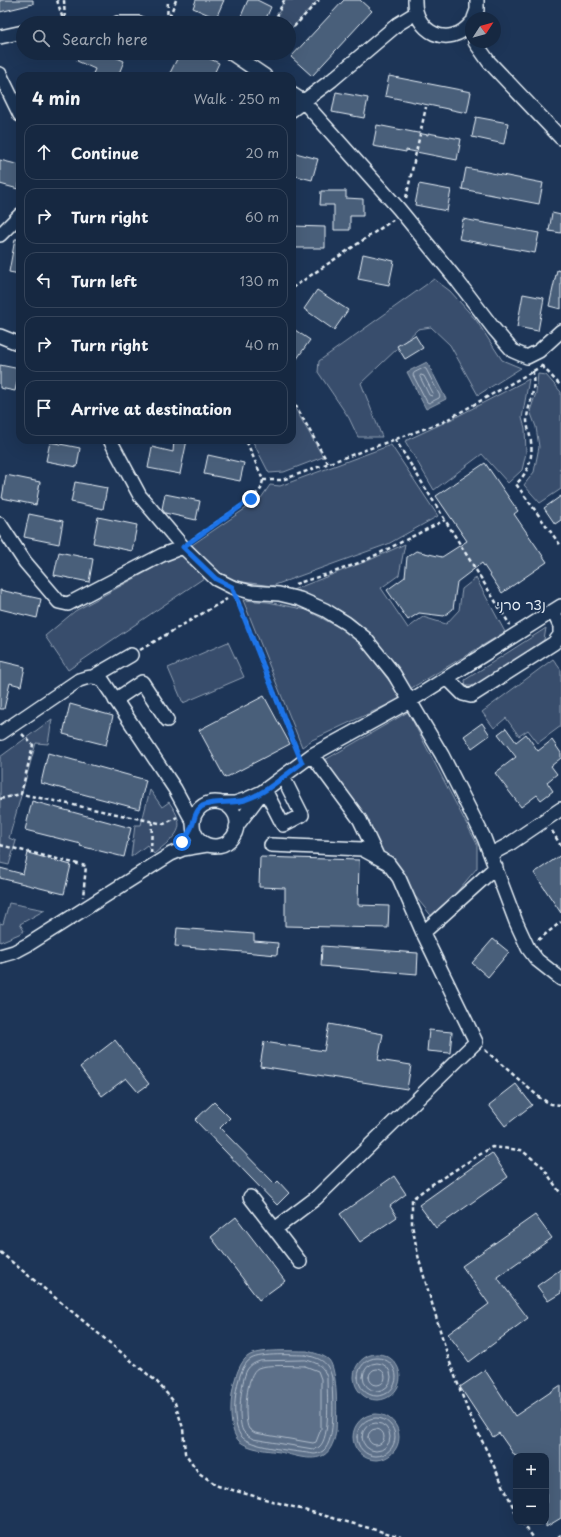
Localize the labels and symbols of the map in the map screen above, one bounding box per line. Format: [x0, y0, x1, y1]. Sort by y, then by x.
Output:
north arrow [465, 12, 501, 48]
route end [242, 490, 260, 508]
district label: נצר סרני [496, 594, 546, 615]
route start [173, 833, 191, 851]

